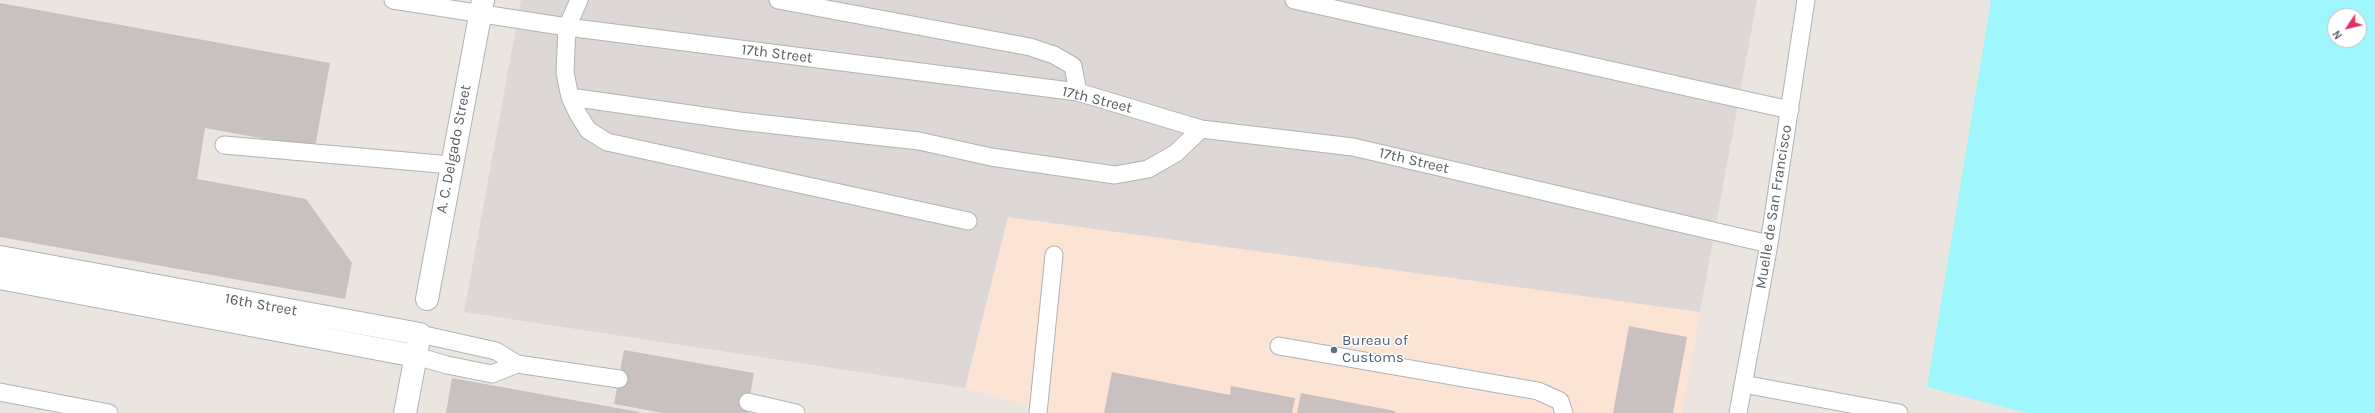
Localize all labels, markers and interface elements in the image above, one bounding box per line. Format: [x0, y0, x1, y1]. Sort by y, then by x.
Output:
north arrow [2327, 8, 2367, 48]
text: N [2330, 28, 2345, 42]
street label: 17th Street [740, 41, 814, 67]
street label: A. C. Delgado Street [433, 83, 475, 215]
street label: 17th Street [1060, 83, 1134, 117]
street label: Muelle de San Francisco [1752, 124, 1796, 290]
street label: 17th Street [1377, 144, 1451, 178]
street label: 16th Street [224, 290, 298, 320]
place label: Bureau of Customs [1342, 332, 1408, 367]
marker: Bureau of Customs [1329, 345, 1339, 355]

